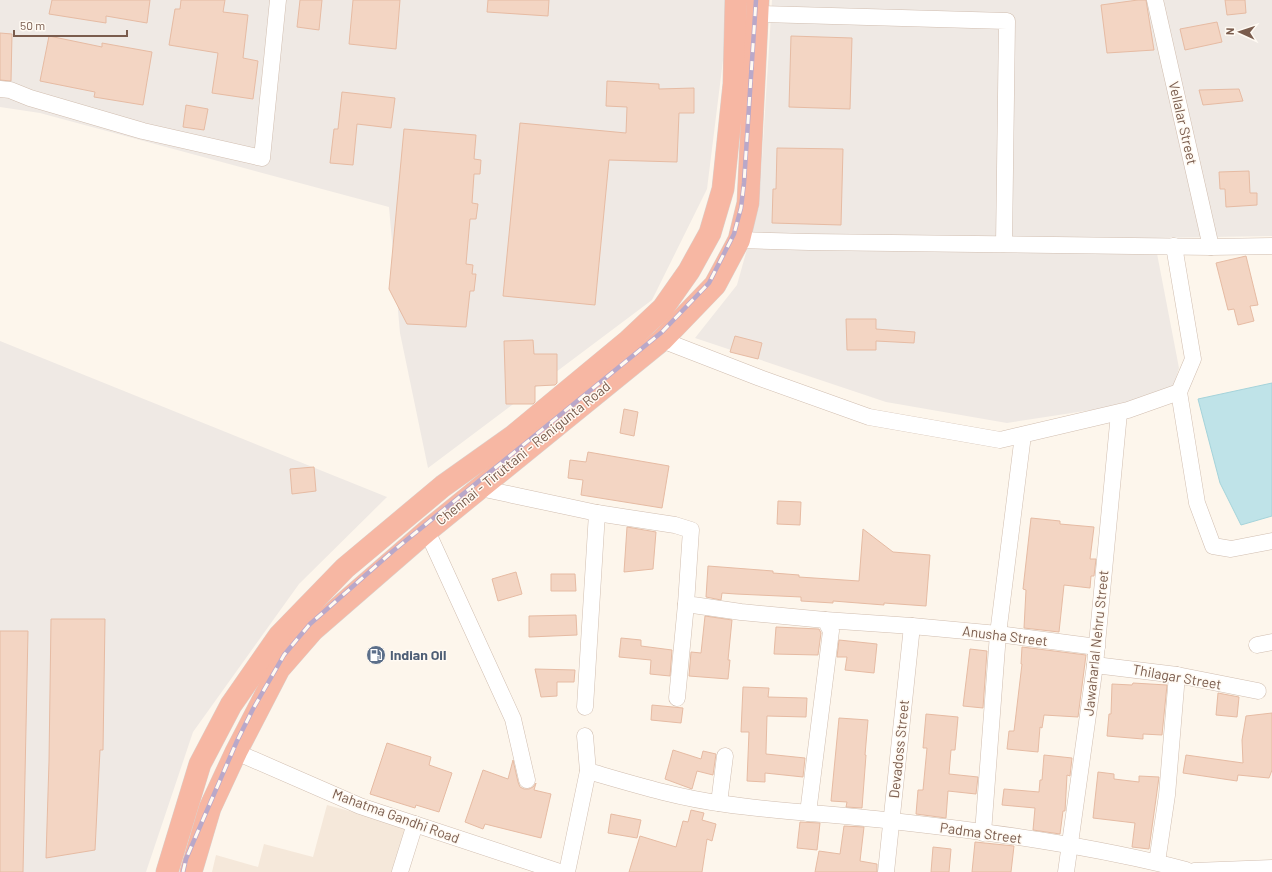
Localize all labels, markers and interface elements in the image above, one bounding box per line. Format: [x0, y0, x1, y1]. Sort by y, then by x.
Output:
scale bar [14, 12, 127, 38]
north arrow [1220, 12, 1260, 52]
text: 50 m [20, 18, 45, 32]
text: N [1223, 27, 1236, 35]
street label: Vellalar Street [1166, 80, 1201, 166]
street label: Chennai - Tiruttani - Renigunta Road [432, 377, 613, 528]
street label: Jawaharlal Nehru Street [1079, 569, 1112, 717]
street label: Anusha Street [961, 622, 1049, 649]
fuel station icon: Indian Oil [365, 644, 387, 666]
place label: Indian Oil [390, 646, 446, 663]
street label: Thilagar Street [1131, 660, 1223, 693]
street label: Devadoss Street [885, 699, 912, 799]
street label: Mahatma Gandhi Road [330, 785, 462, 846]
street label: Padma Street [939, 818, 1023, 847]

